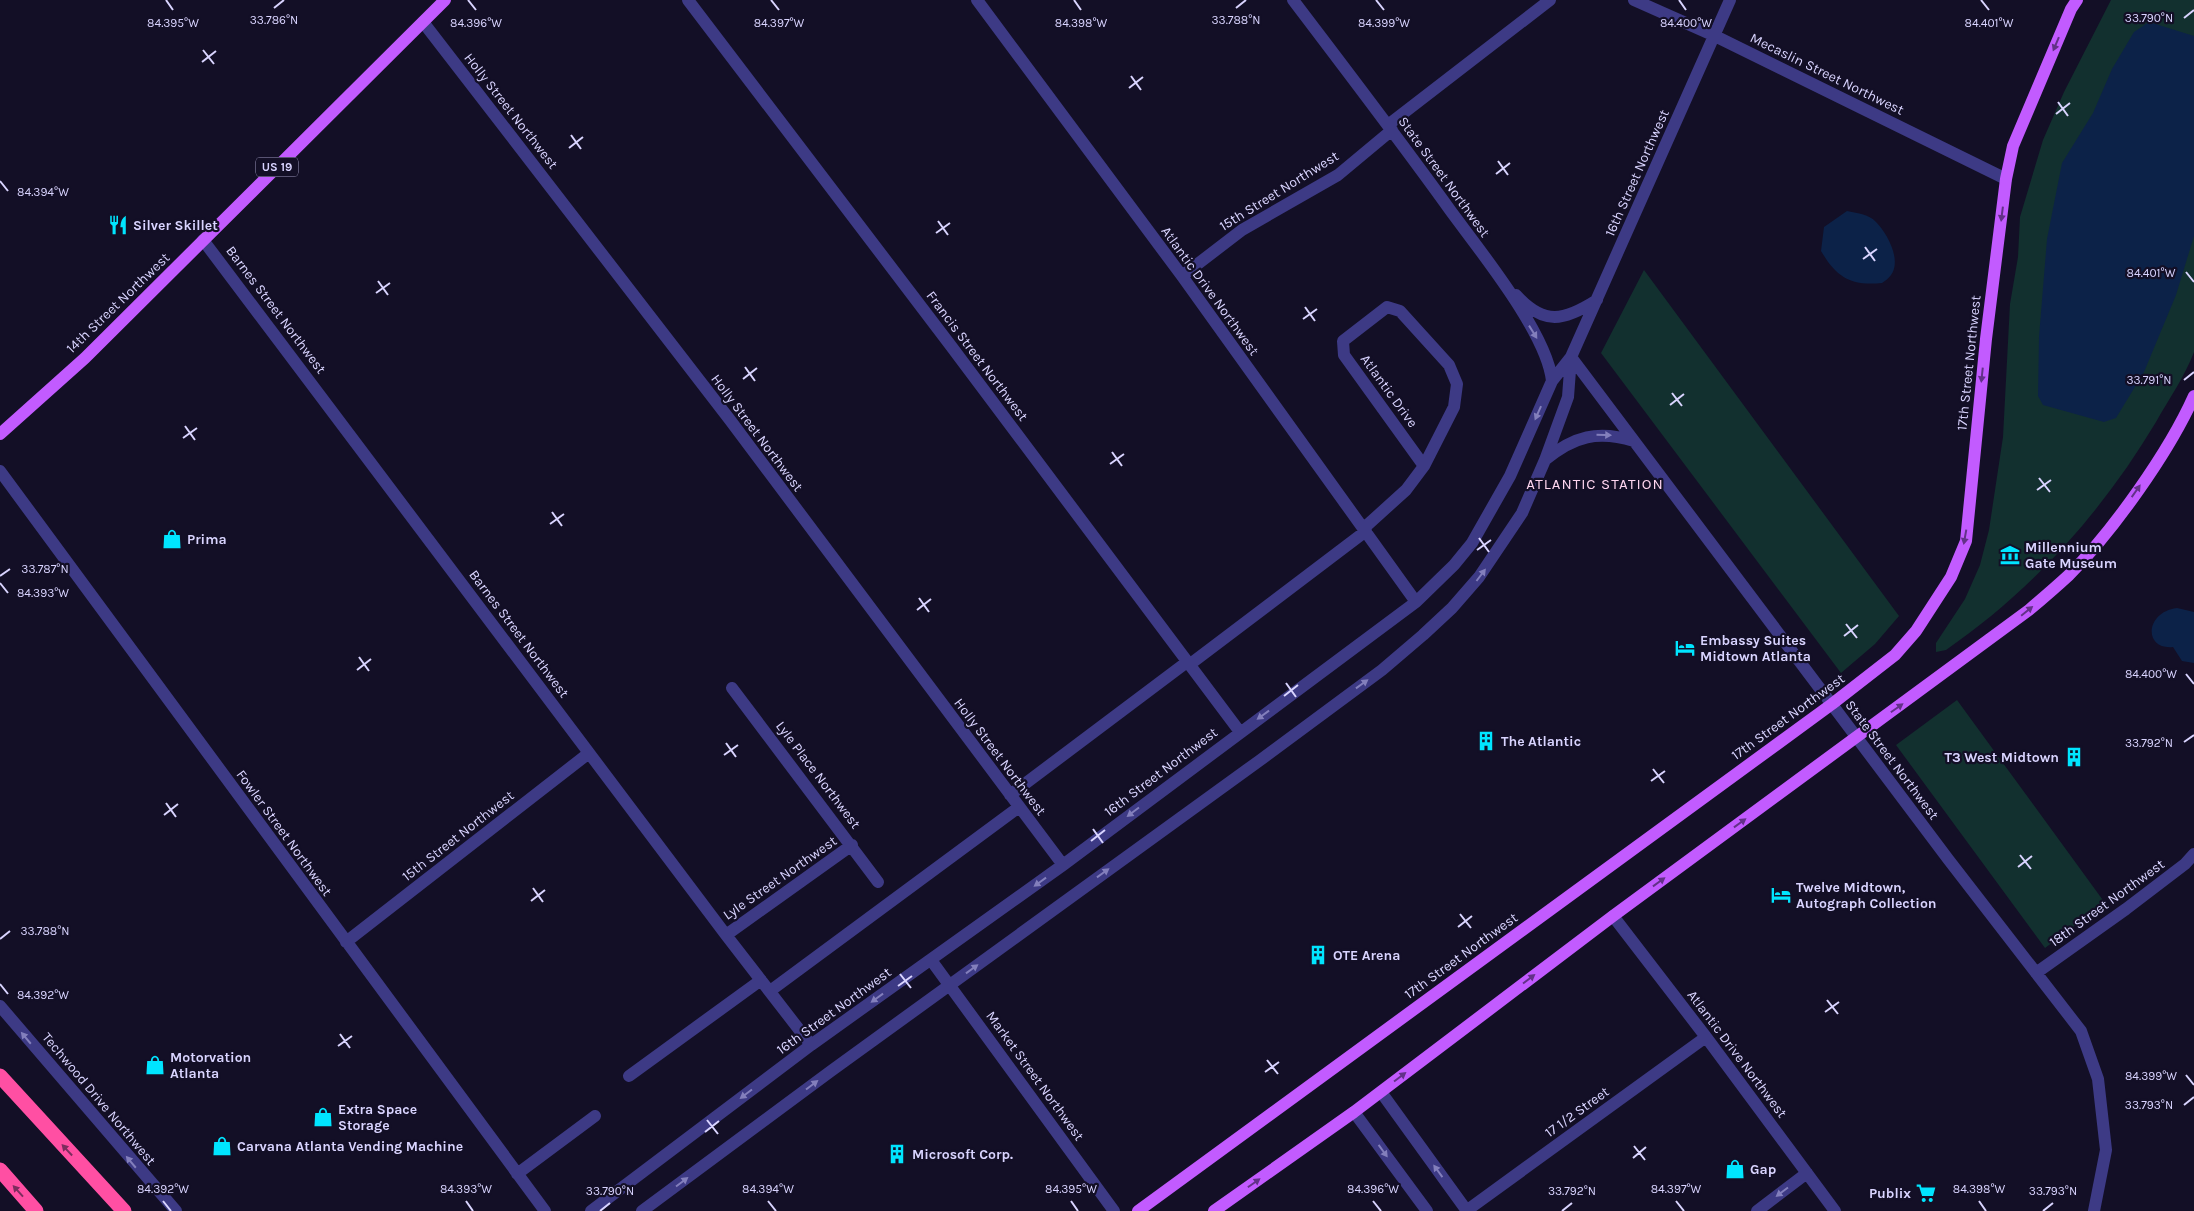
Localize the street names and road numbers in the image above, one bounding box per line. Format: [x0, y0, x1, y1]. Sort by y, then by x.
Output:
street label: Mecaslin Street Northwest [1747, 29, 1907, 119]
street label: Holly Street Northwest [460, 50, 562, 172]
street label: 16th Street Northwest [1601, 107, 1673, 239]
street label: State Street Northwest [1395, 113, 1493, 241]
street label: 15th Street Northwest [1216, 147, 1342, 235]
road number: US 19 [256, 158, 298, 176]
street label: Atlantic Drive Northwest [1157, 223, 1263, 359]
street label: Barnes Street Northwest [222, 243, 330, 377]
street label: 14th Street Northwest [63, 249, 173, 357]
street label: Francis Street Northwest [923, 288, 1031, 424]
street label: 17th Street Northwest [1953, 295, 1985, 431]
street label: Atlantic Drive [1357, 351, 1421, 431]
street label: Holly Street Northwest [707, 371, 807, 495]
street label: Barnes Street Northwest [465, 567, 573, 701]
street label: 17th Street Northwest [1728, 670, 1848, 764]
street label: Holly Street Northwest [950, 695, 1050, 819]
street label: State Street Northwest [1842, 697, 1942, 823]
street label: Lyle Place Northwest [772, 718, 864, 832]
street label: 16th Street Northwest [1101, 724, 1221, 820]
street label: Fowler Street Northwest [232, 767, 336, 899]
street label: 15th Street Northwest [399, 787, 517, 885]
street label: Lyle Street Northwest [720, 832, 840, 924]
street label: 18th Street Northwest [2046, 856, 2168, 950]
street label: 17th Street Northwest [1401, 909, 1521, 1003]
street label: 16th Street Northwest [773, 964, 895, 1058]
street label: Atlantic Drive Northwest [1683, 987, 1791, 1121]
street label: Market Street Northwest [982, 1008, 1088, 1144]
street label: Techwood Drive Northwest [39, 1029, 159, 1169]
street label: 17 1/2 Street [1542, 1083, 1612, 1141]

